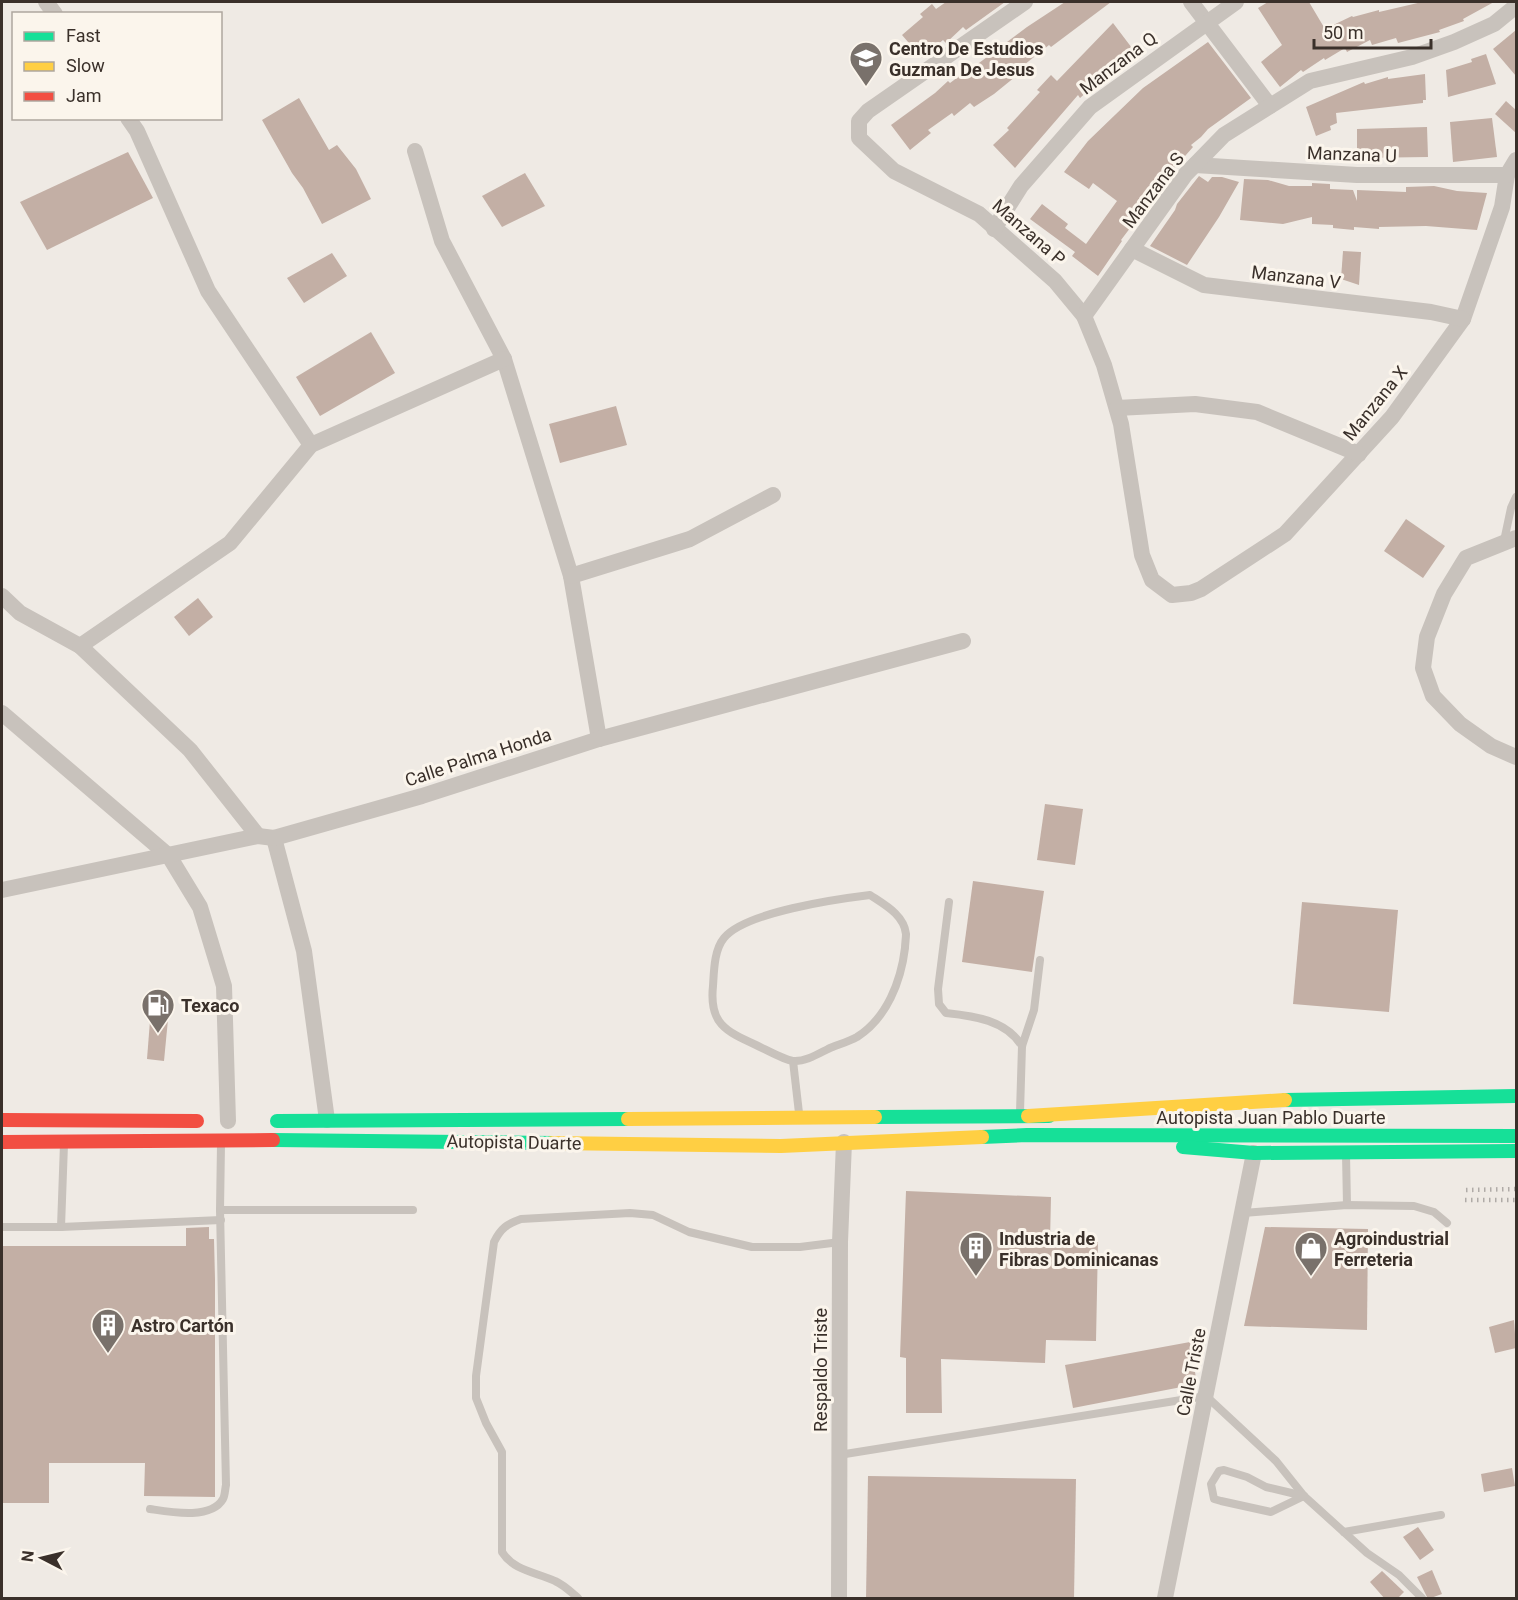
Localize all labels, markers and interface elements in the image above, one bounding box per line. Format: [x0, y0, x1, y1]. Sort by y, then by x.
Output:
legend [12, 12, 222, 120]
scale bar [1314, 12, 1431, 50]
text: 50 m [1323, 22, 1363, 43]
text: Fast [66, 25, 101, 46]
street label: Manzana Q [1075, 27, 1161, 99]
place label: Centro De Estudios Guzman De Jesus [889, 38, 1043, 80]
school or university icon: Centro De Estudios Guzman De Jesus [848, 40, 884, 87]
text: Slow [66, 55, 105, 76]
text: Jam [66, 85, 102, 106]
street label: Manzana U [1307, 142, 1397, 166]
street label: Manzana S [1118, 148, 1188, 232]
street label: Manzana P [988, 195, 1070, 269]
street label: Manzana V [1250, 261, 1342, 293]
street label: Manzana X [1339, 362, 1411, 444]
street label: Calle Palma Honda [402, 723, 554, 791]
fuel station icon: Texaco [140, 987, 176, 1034]
place label: Texaco [181, 995, 239, 1016]
street label: Autopista Juan Pablo Duarte [1156, 1107, 1386, 1128]
street label: Autopista Duarte [446, 1130, 582, 1154]
place label: Industria de Fibras Dominicanas [999, 1228, 1158, 1270]
place label: Agroindustrial Ferreteria [1334, 1228, 1449, 1270]
building icon: Industria de Fibras Dominicanas [958, 1230, 994, 1277]
shop icon: Agroindustrial Ferreteria [1293, 1230, 1329, 1277]
building icon: Astro Cartón [90, 1307, 126, 1354]
street label: Respaldo Triste [810, 1308, 831, 1432]
place label: Astro Cartón [131, 1315, 234, 1336]
street label: Calle Triste [1172, 1326, 1210, 1418]
north arrow [12, 1528, 72, 1588]
text: N [17, 1549, 38, 1563]

